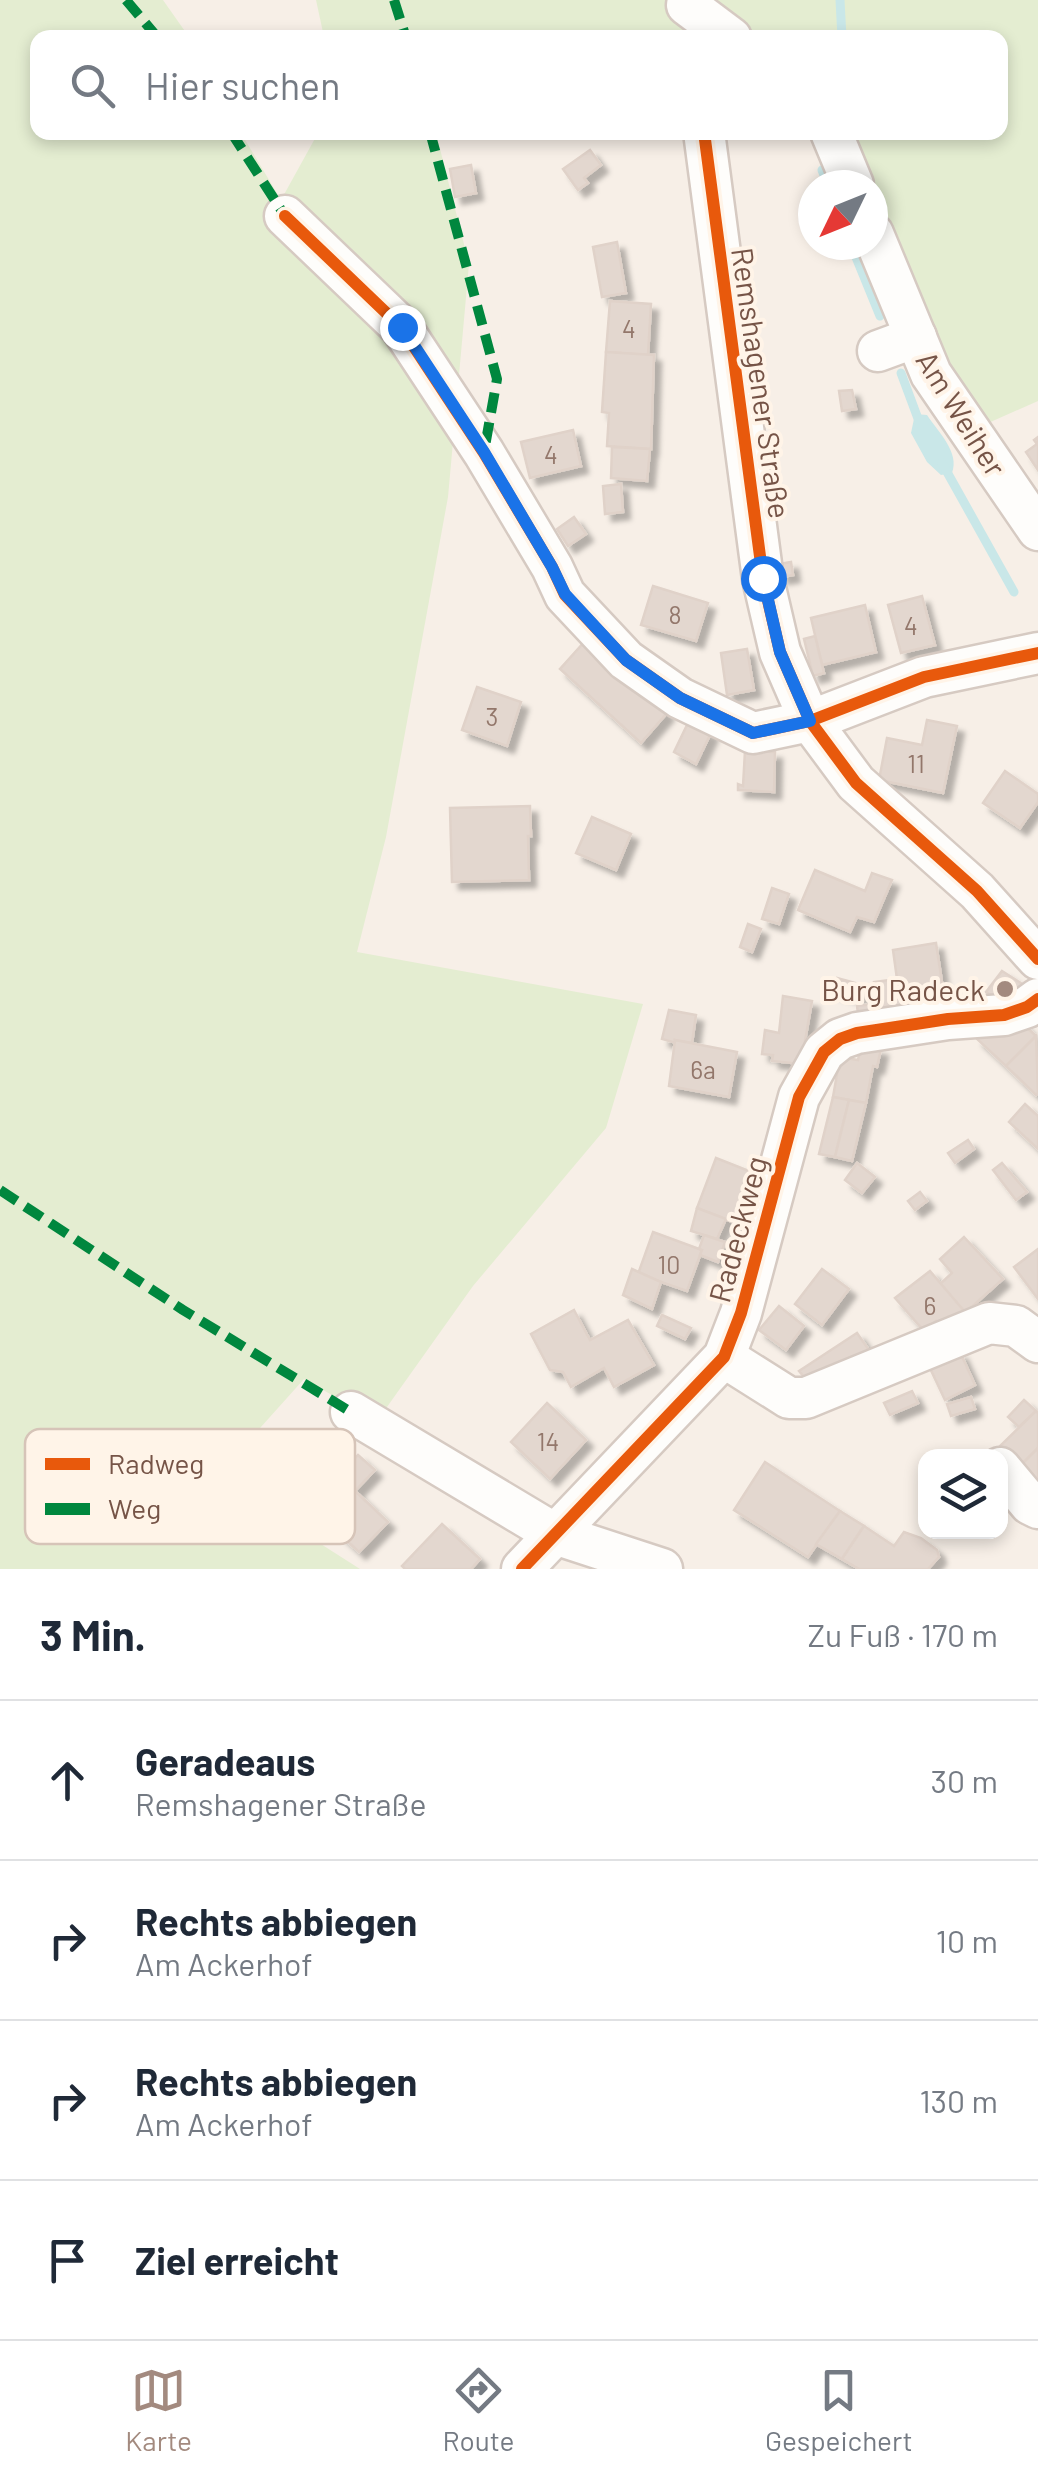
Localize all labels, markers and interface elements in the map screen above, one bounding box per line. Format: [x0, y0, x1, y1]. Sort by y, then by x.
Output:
search box [30, 30, 1008, 140]
icon: search [65, 58, 120, 113]
text: Hier suchen [145, 62, 341, 108]
north arrow [798, 170, 888, 260]
street label: Remshagener Straße [725, 245, 799, 521]
route end [380, 305, 426, 351]
house number: 4 [622, 313, 636, 343]
street label: Am Weiher [910, 344, 1015, 482]
house number: 4 [544, 439, 558, 469]
route start [741, 556, 787, 602]
house number: 8 [668, 599, 682, 629]
house number: 4 [904, 610, 918, 640]
house number: 3 [486, 701, 498, 731]
house number: 11 [907, 748, 925, 778]
place label: Burg Radeck [821, 971, 985, 1007]
marker: Burg Radeck [994, 978, 1016, 1000]
house number: 6a [690, 1054, 716, 1084]
street label: Radeckweg [700, 1152, 774, 1306]
house number: 10 [658, 1249, 680, 1279]
house number: 6 [924, 1290, 936, 1320]
house number: 14 [537, 1426, 559, 1456]
legend [25, 1429, 355, 1544]
text: Radweg [108, 1446, 204, 1480]
map controls [918, 1449, 1008, 1539]
button: layers [918, 1449, 1008, 1539]
text: Weg [108, 1491, 161, 1525]
text: 3 Min. [40, 1609, 146, 1659]
text: Zu Fuß · 170 m [807, 1615, 998, 1653]
text: Geradeaus [135, 1738, 315, 1784]
icon: ahead [40, 1753, 95, 1808]
text: 30 m [931, 1761, 998, 1799]
text: Remshagener Straße [135, 1784, 426, 1822]
text: Rechts abbiegen [135, 1898, 417, 1944]
icon: right [40, 1913, 95, 1968]
text: 10 m [936, 1921, 998, 1959]
text: Am Ackerhof [135, 1944, 313, 1982]
text: Rechts abbiegen [135, 2058, 417, 2104]
icon: right [40, 2073, 95, 2128]
text: 130 m [919, 2081, 998, 2119]
text: Am Ackerhof [135, 2104, 313, 2142]
icon: arrive [40, 2233, 95, 2288]
text: Ziel erreicht [135, 2237, 339, 2283]
tab: Karte [125, 2363, 192, 2457]
tab: Route [442, 2363, 514, 2457]
tab: Gespeichert [765, 2363, 913, 2457]

